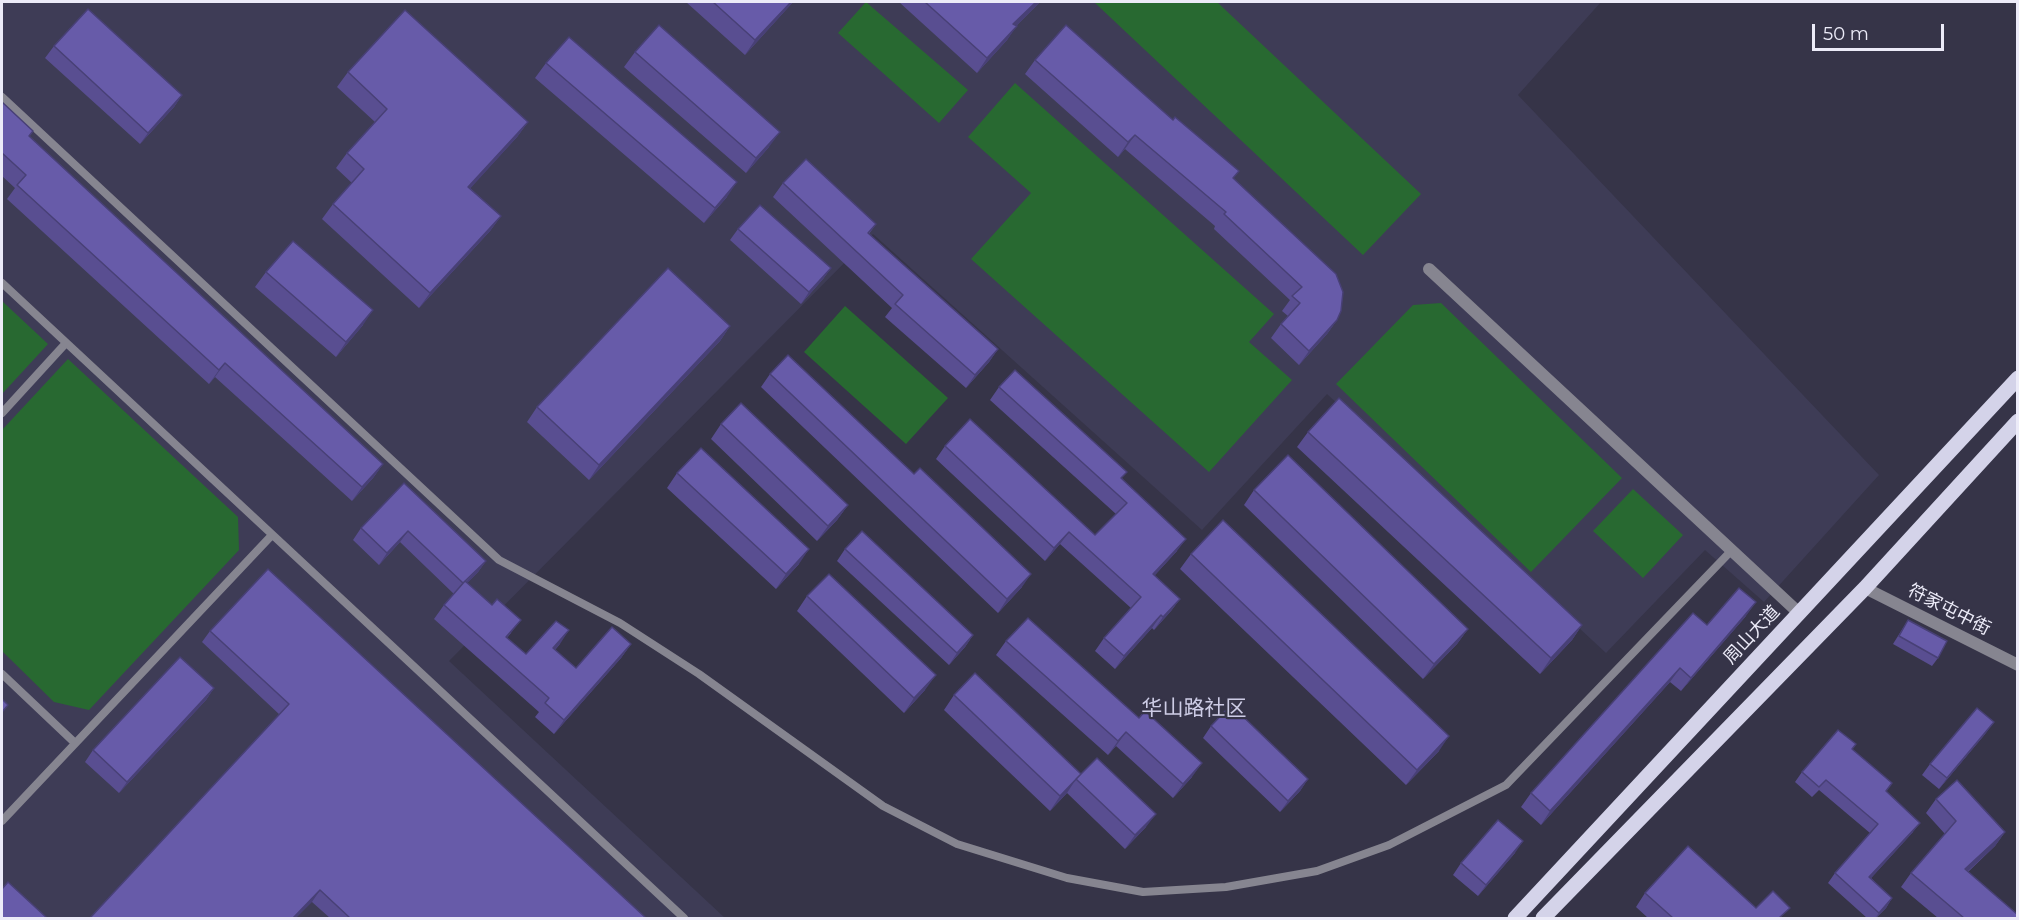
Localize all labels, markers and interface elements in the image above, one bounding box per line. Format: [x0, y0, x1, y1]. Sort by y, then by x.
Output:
scale bar [1815, 12, 1947, 50]
text: 50 m [1823, 23, 1869, 45]
street label: 符家屯中街 [1904, 580, 1994, 640]
street label: 周山大道 [1720, 601, 1784, 669]
district label: 华山路社区 [1142, 696, 1246, 722]

